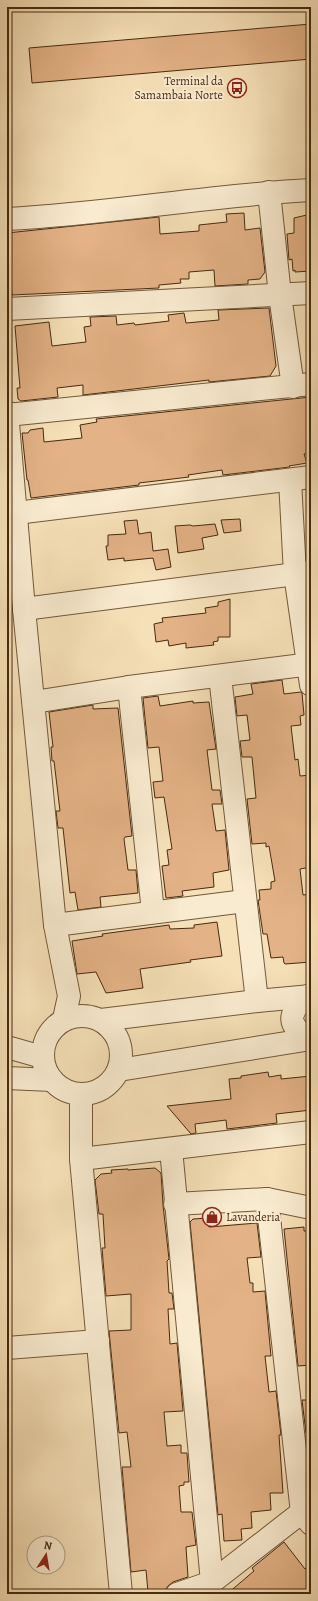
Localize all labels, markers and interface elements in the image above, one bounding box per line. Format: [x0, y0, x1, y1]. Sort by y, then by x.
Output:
place label: Terminal da Samambaia Norte [134, 73, 223, 103]
bus stop icon: Terminal da Samambaia Norte [226, 77, 248, 99]
shop icon: Lavanderia [201, 1206, 223, 1228]
place label: Lavanderia [226, 1209, 281, 1225]
north arrow [26, 1535, 66, 1575]
text: N [42, 1538, 53, 1554]

